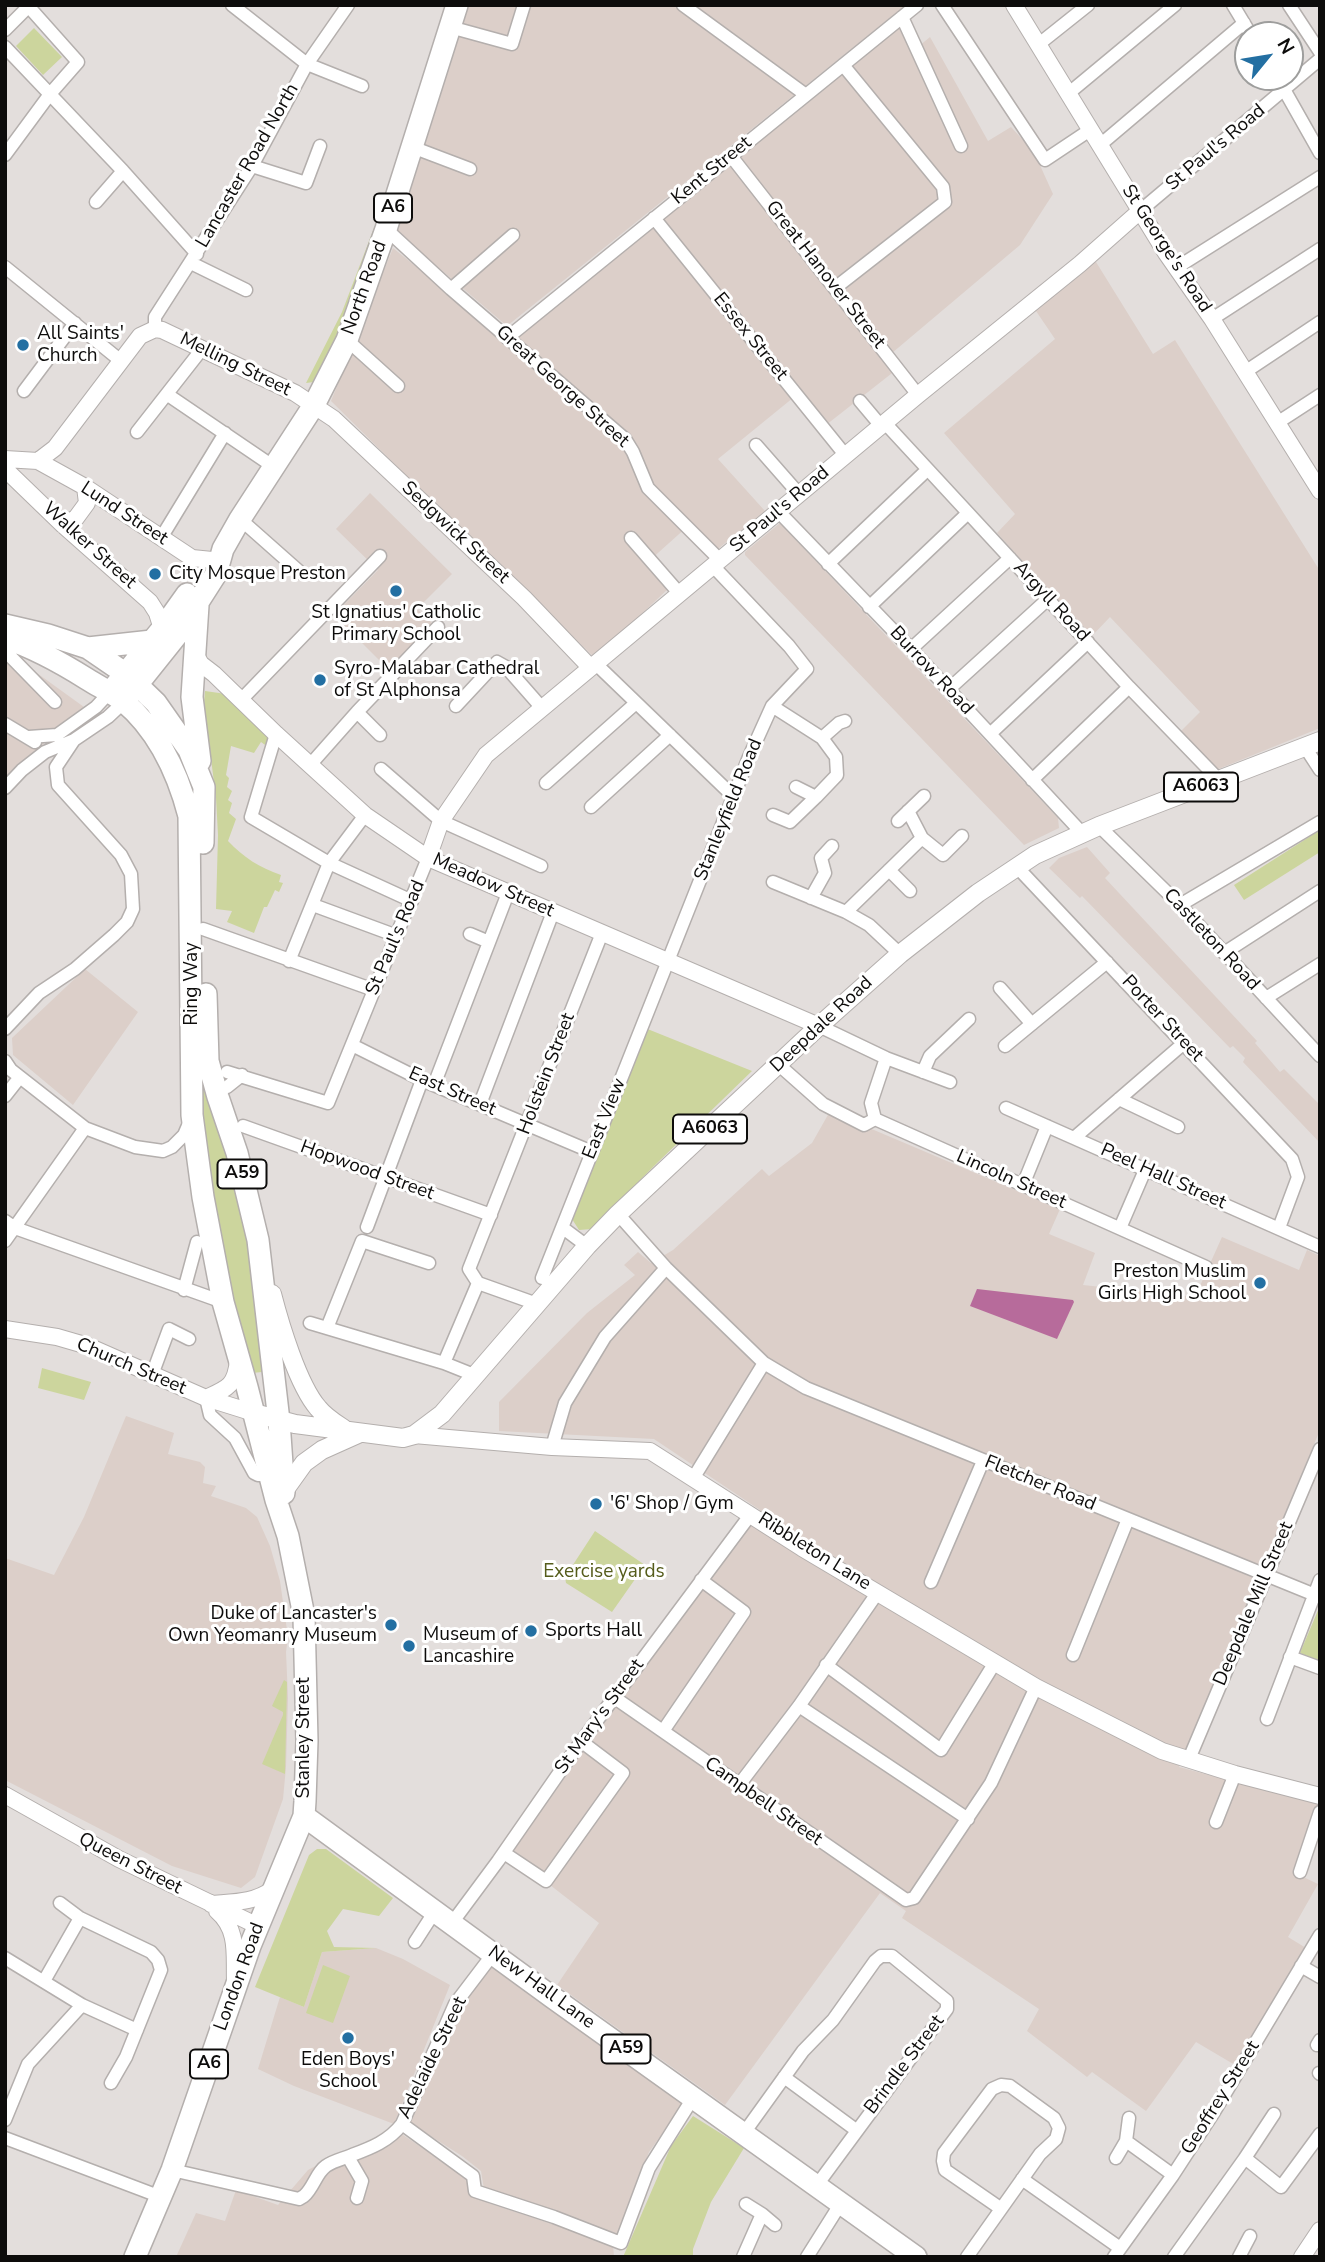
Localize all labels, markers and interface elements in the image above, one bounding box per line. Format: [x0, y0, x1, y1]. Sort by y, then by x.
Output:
north arrow [1234, 21, 1304, 91]
text: N [1271, 34, 1300, 59]
street label: Lancaster Road North [192, 80, 304, 252]
street label: St Paul's Road [1162, 100, 1270, 196]
street label: Kent Street [668, 132, 756, 210]
street label: St George's Road [1116, 181, 1216, 317]
road number: A6 [374, 194, 412, 223]
street label: Great Hanover Street [760, 197, 890, 353]
street label: North Road [337, 238, 393, 338]
street label: Essex Street [708, 289, 792, 385]
street label: Great George Street [491, 321, 633, 453]
place label: All Saints' Church [37, 323, 124, 367]
street label: Melling Street [176, 328, 294, 402]
marker: All Saints' Church [15, 337, 31, 353]
street label: St Paul's Road [726, 462, 834, 558]
street label: Lund Street [76, 477, 172, 551]
street label: Sedgwick Street [396, 477, 514, 589]
street label: Walker Street [37, 498, 141, 594]
street label: Argyll Road [1008, 557, 1094, 647]
place label: City Mosque Preston [169, 563, 346, 585]
marker: City Mosque Preston [147, 566, 163, 582]
marker: St Ignatius' Catholic Primary School [388, 583, 404, 599]
place label: St Ignatius' Catholic Primary School [311, 602, 481, 646]
street label: Burrow Road [884, 622, 978, 720]
place label: Syro-Malabar Cathedral of St Alphonsa [334, 658, 539, 702]
marker: Syro-Malabar Cathedral of St Alphonsa [312, 672, 328, 688]
street label: Stanleyfield Road [690, 736, 768, 884]
road number: A6063 [1164, 772, 1238, 802]
street label: Meadow Street [429, 849, 557, 923]
street label: St Paul's Road [362, 877, 430, 999]
street label: Castleton Road [1158, 884, 1264, 996]
street label: Ring Way [181, 942, 203, 1026]
street label: Porter Street [1116, 971, 1208, 1067]
street label: Deepdale Road [766, 972, 878, 1078]
street label: Holstein Street [513, 1010, 581, 1138]
street label: East Street [405, 1063, 499, 1121]
street label: East View [579, 1075, 631, 1163]
road number: A6063 [673, 1114, 747, 1144]
street label: Hopwood Street [297, 1136, 437, 1206]
street label: Peel Hall Street [1097, 1139, 1229, 1215]
street label: Lincoln Street [953, 1146, 1069, 1214]
road number: A59 [218, 1160, 266, 1189]
place label: Preston Muslim Girls High School [1098, 1261, 1246, 1305]
marker: Preston Muslim Girls High School [1252, 1275, 1268, 1291]
street label: Church Street [73, 1334, 189, 1400]
street label: Fletcher Road [981, 1451, 1099, 1517]
place label: '6' Shop / Gym [610, 1493, 734, 1515]
marker: '6' Shop / Gym [588, 1496, 604, 1512]
street label: Ribbleton Lane [753, 1508, 875, 1596]
street label: Deepdale Mill Street [1209, 1519, 1299, 1689]
park label: Exercise yards [543, 1561, 665, 1583]
place label: Duke of Lancaster's Own Yeomanry Museum [168, 1603, 377, 1647]
marker: Duke of Lancaster's Own Yeomanry Museum [383, 1617, 399, 1633]
place label: Sports Hall [545, 1620, 642, 1642]
marker: Sports Hall [523, 1623, 539, 1639]
place label: Museum of Lancashire [423, 1624, 518, 1668]
marker: Museum of Lancashire [401, 1638, 417, 1654]
street label: St Mary's Street [551, 1655, 649, 1779]
street label: Stanley Street [293, 1677, 315, 1799]
street label: Campbell Street [700, 1753, 826, 1851]
street label: Queen Street [74, 1828, 186, 1900]
street label: London Road [210, 1920, 270, 2034]
street label: New Hall Lane [483, 1941, 599, 2035]
street label: Adelaide Street [394, 1993, 472, 2123]
street label: Brindle Street [860, 2011, 950, 2119]
marker: Eden Boys' School [340, 2030, 356, 2046]
road number: A59 [602, 2035, 650, 2064]
street label: Geoffrey Street [1177, 2037, 1265, 2159]
place label: Eden Boys' School [301, 2049, 395, 2093]
road number: A6 [190, 2050, 228, 2078]

